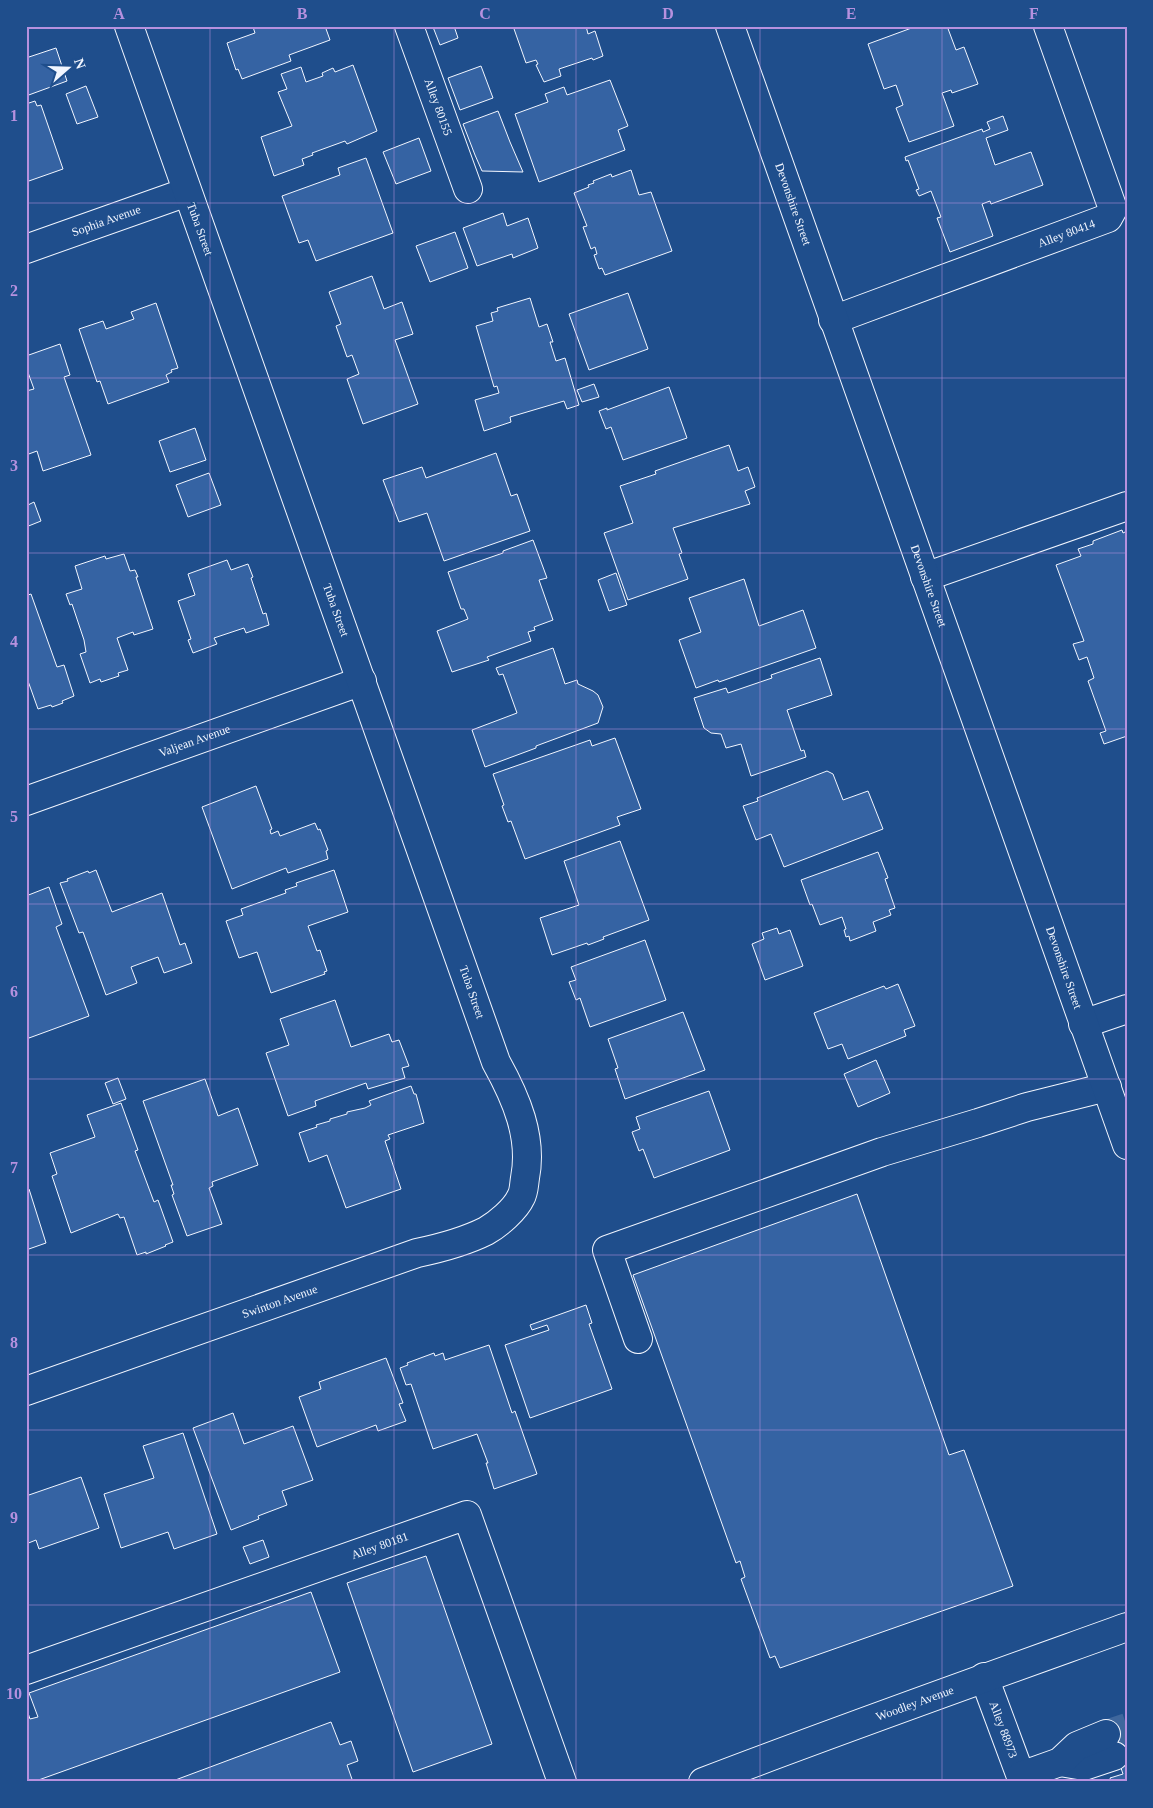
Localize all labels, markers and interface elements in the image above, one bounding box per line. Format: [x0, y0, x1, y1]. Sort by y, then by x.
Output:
text: A [113, 5, 125, 22]
text: B [297, 5, 308, 22]
text: C [479, 5, 491, 22]
text: D [662, 5, 674, 22]
text: E [846, 5, 856, 22]
text: F [1029, 5, 1039, 22]
north arrow [42, 42, 92, 92]
text: N [71, 56, 89, 71]
street label: Alley 80155 [422, 76, 455, 137]
text: 1 [10, 107, 18, 124]
street label: Devonshire Street [772, 161, 814, 248]
street label: Tuba Street [184, 201, 216, 258]
street label: Sophia Avenue [70, 202, 142, 239]
street label: Alley 80414 [1036, 216, 1097, 250]
text: 2 [10, 282, 18, 299]
text: 3 [10, 457, 18, 474]
street label: Devonshire Street [908, 543, 950, 629]
street label: Tuba Street [320, 582, 352, 639]
text: 4 [10, 633, 18, 650]
street label: Valjean Avenue [157, 722, 232, 760]
text: 5 [10, 808, 18, 825]
street label: Devonshire Street [1043, 924, 1085, 1011]
street label: Tuba Street [456, 964, 488, 1021]
text: 6 [10, 983, 18, 1000]
text: 7 [10, 1159, 18, 1176]
street label: Swinton Avenue [240, 1282, 319, 1321]
text: 8 [10, 1334, 18, 1351]
text: 9 [10, 1509, 18, 1526]
street label: Alley 80181 [349, 1529, 410, 1562]
street label: Woodley Avenue [874, 1683, 956, 1724]
text: 10 [6, 1685, 22, 1702]
street label: Alley 88973 [987, 1699, 1020, 1760]

